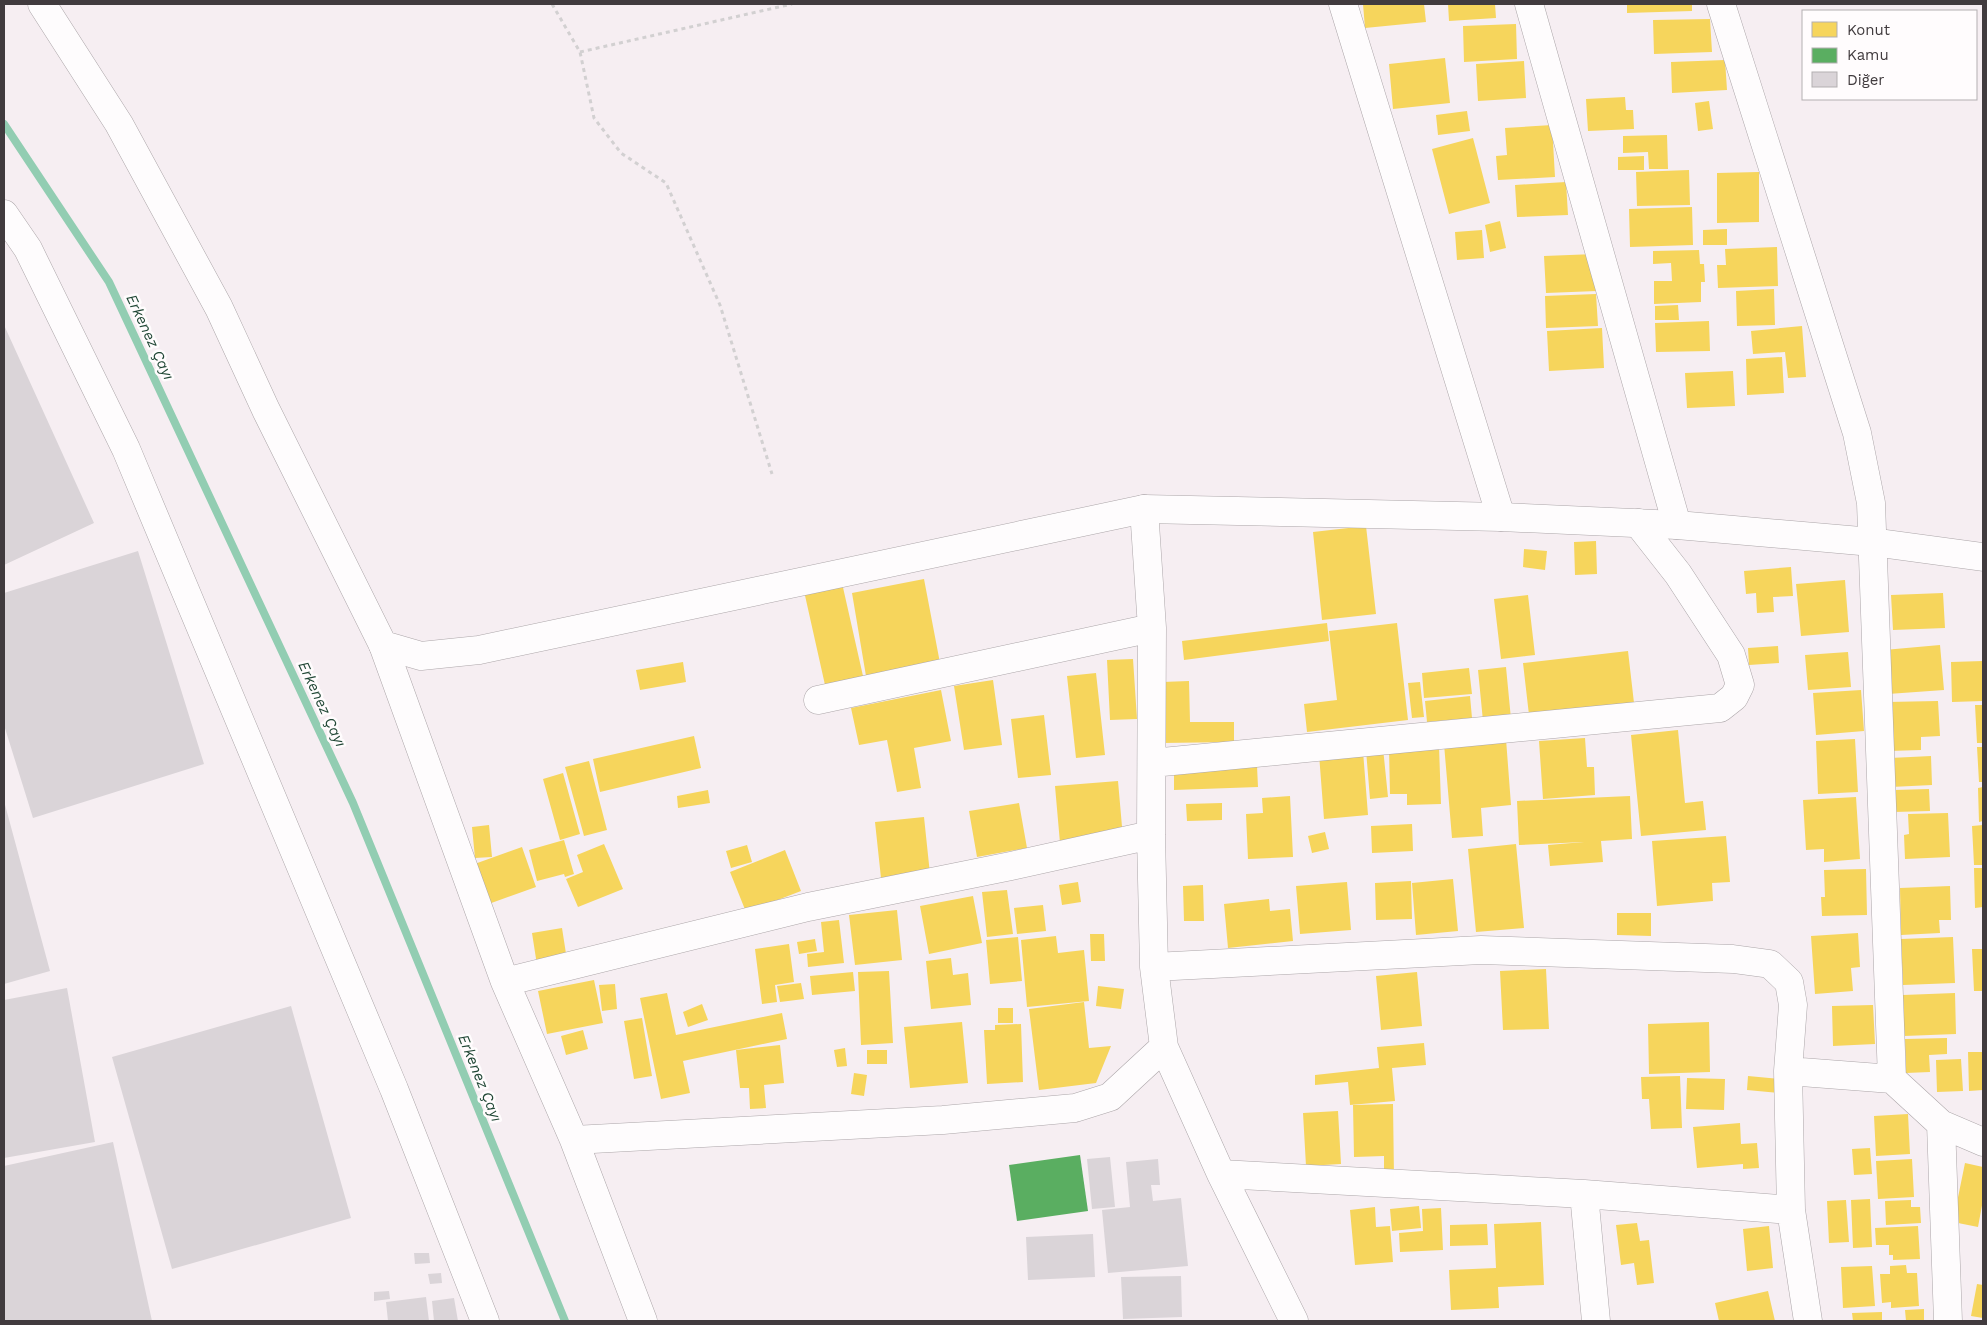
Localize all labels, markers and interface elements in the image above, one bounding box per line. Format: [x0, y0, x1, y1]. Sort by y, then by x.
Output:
legend [1802, 10, 1977, 100]
text: Konut [1847, 21, 1891, 39]
text: Kamu [1847, 46, 1889, 64]
text: Diğer [1847, 71, 1885, 89]
water label: Erkenez Çayı [122, 291, 178, 383]
water label: Erkenez Çayı [294, 658, 350, 750]
water label: Erkenez Çayı [454, 1032, 506, 1124]

